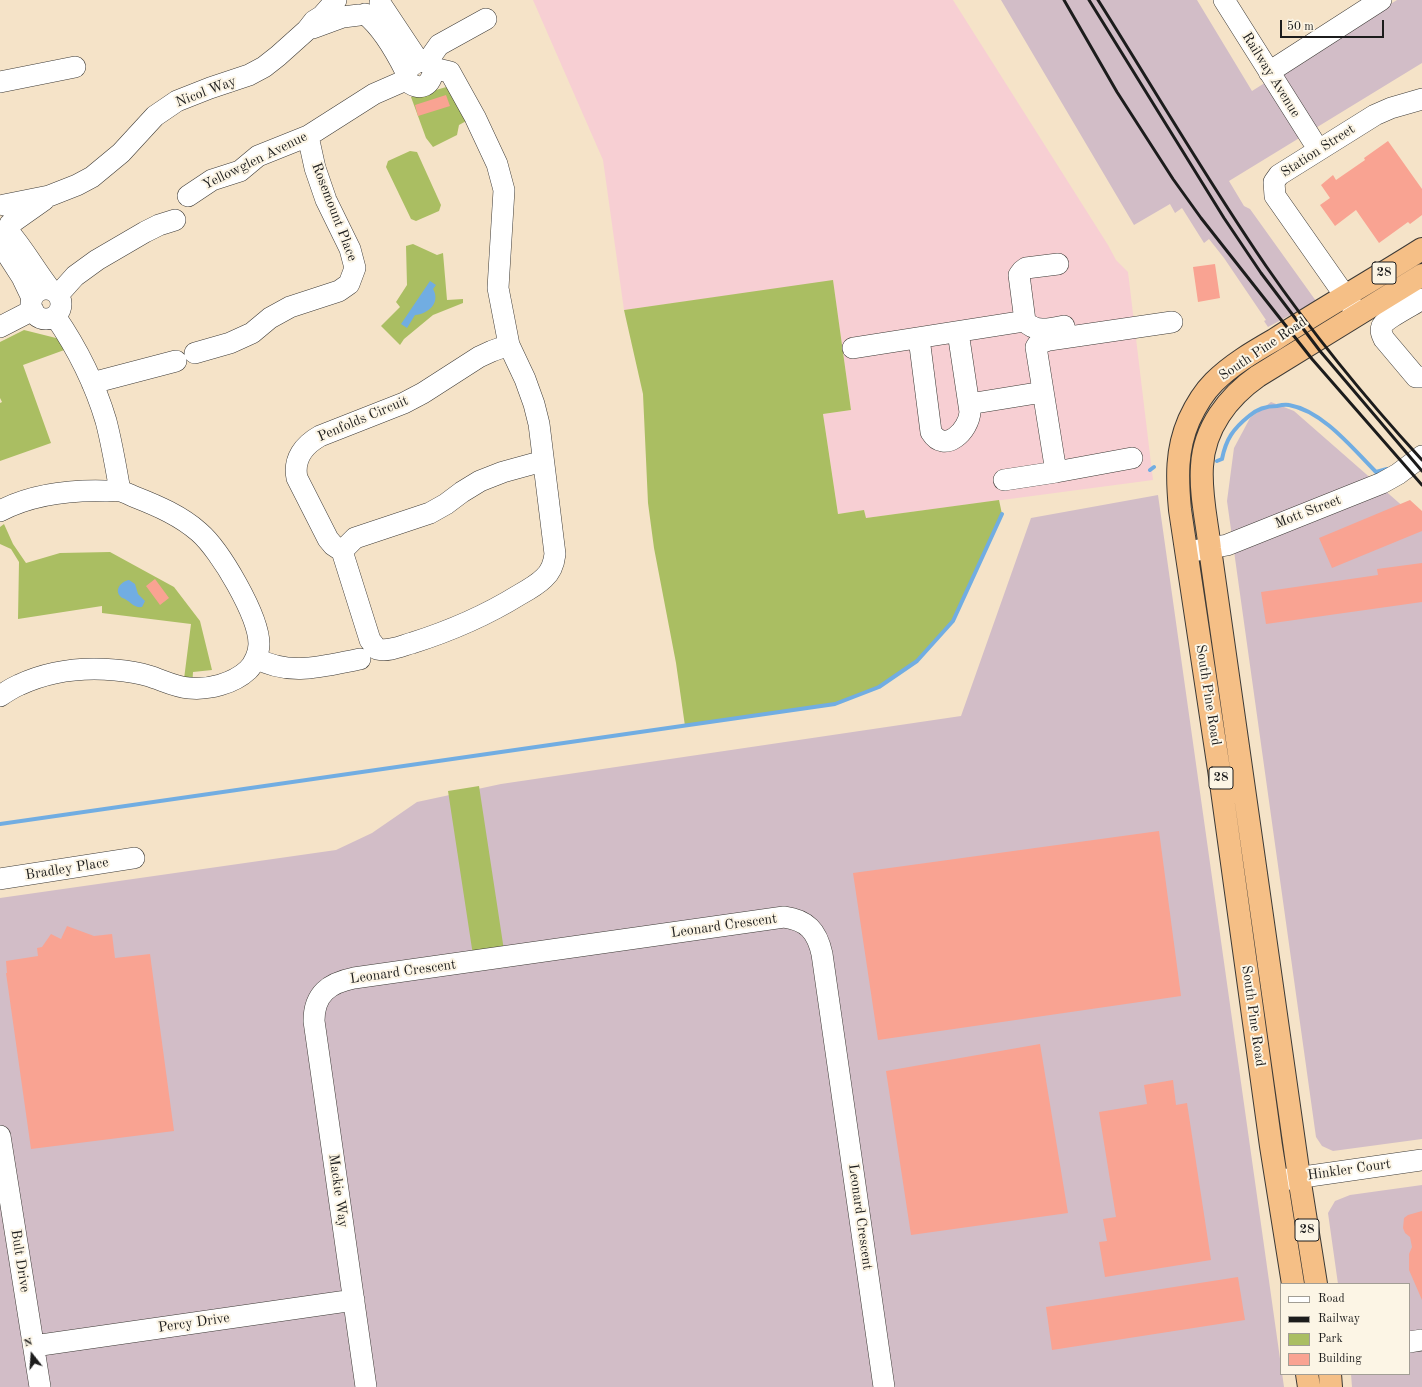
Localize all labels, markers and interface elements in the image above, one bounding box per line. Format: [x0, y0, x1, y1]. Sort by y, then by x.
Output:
scale bar [1282, 12, 1386, 38]
text: 50 m [1287, 21, 1314, 33]
street label: Railway Avenue [1238, 29, 1304, 121]
street label: Nicol Way [173, 73, 239, 111]
street label: Station Street [1278, 121, 1358, 181]
street label: Yellowglen Avenue [200, 128, 310, 194]
street label: Rosemount Place [307, 160, 361, 264]
road number: 28 [1372, 262, 1396, 284]
street label: South Pine Road [1216, 314, 1310, 384]
street label: Penfolds Circuit [315, 392, 411, 446]
street label: Mott Street [1273, 492, 1343, 532]
street label: South Pine Road [1192, 643, 1224, 747]
road number: 28 [1209, 767, 1233, 789]
street label: Bradley Place [24, 854, 110, 884]
street label: Leonard Crescent [670, 910, 778, 942]
street label: Leonard Crescent [349, 956, 457, 988]
street label: South Pine Road [1238, 964, 1268, 1068]
street label: Mackie Way [325, 1153, 351, 1229]
street label: Hinkler Court [1306, 1156, 1392, 1184]
street label: Leonard Crescent [844, 1163, 876, 1271]
road number: 28 [1295, 1219, 1319, 1241]
street label: Bult Drive [7, 1228, 33, 1294]
legend [1280, 1283, 1410, 1375]
text: Road [1318, 1293, 1345, 1305]
street label: Percy Drive [157, 1310, 231, 1336]
text: Railway [1318, 1313, 1360, 1325]
text: Park [1318, 1333, 1343, 1345]
north arrow [12, 1335, 52, 1375]
text: N [23, 1337, 34, 1350]
text: Building [1318, 1353, 1362, 1365]

